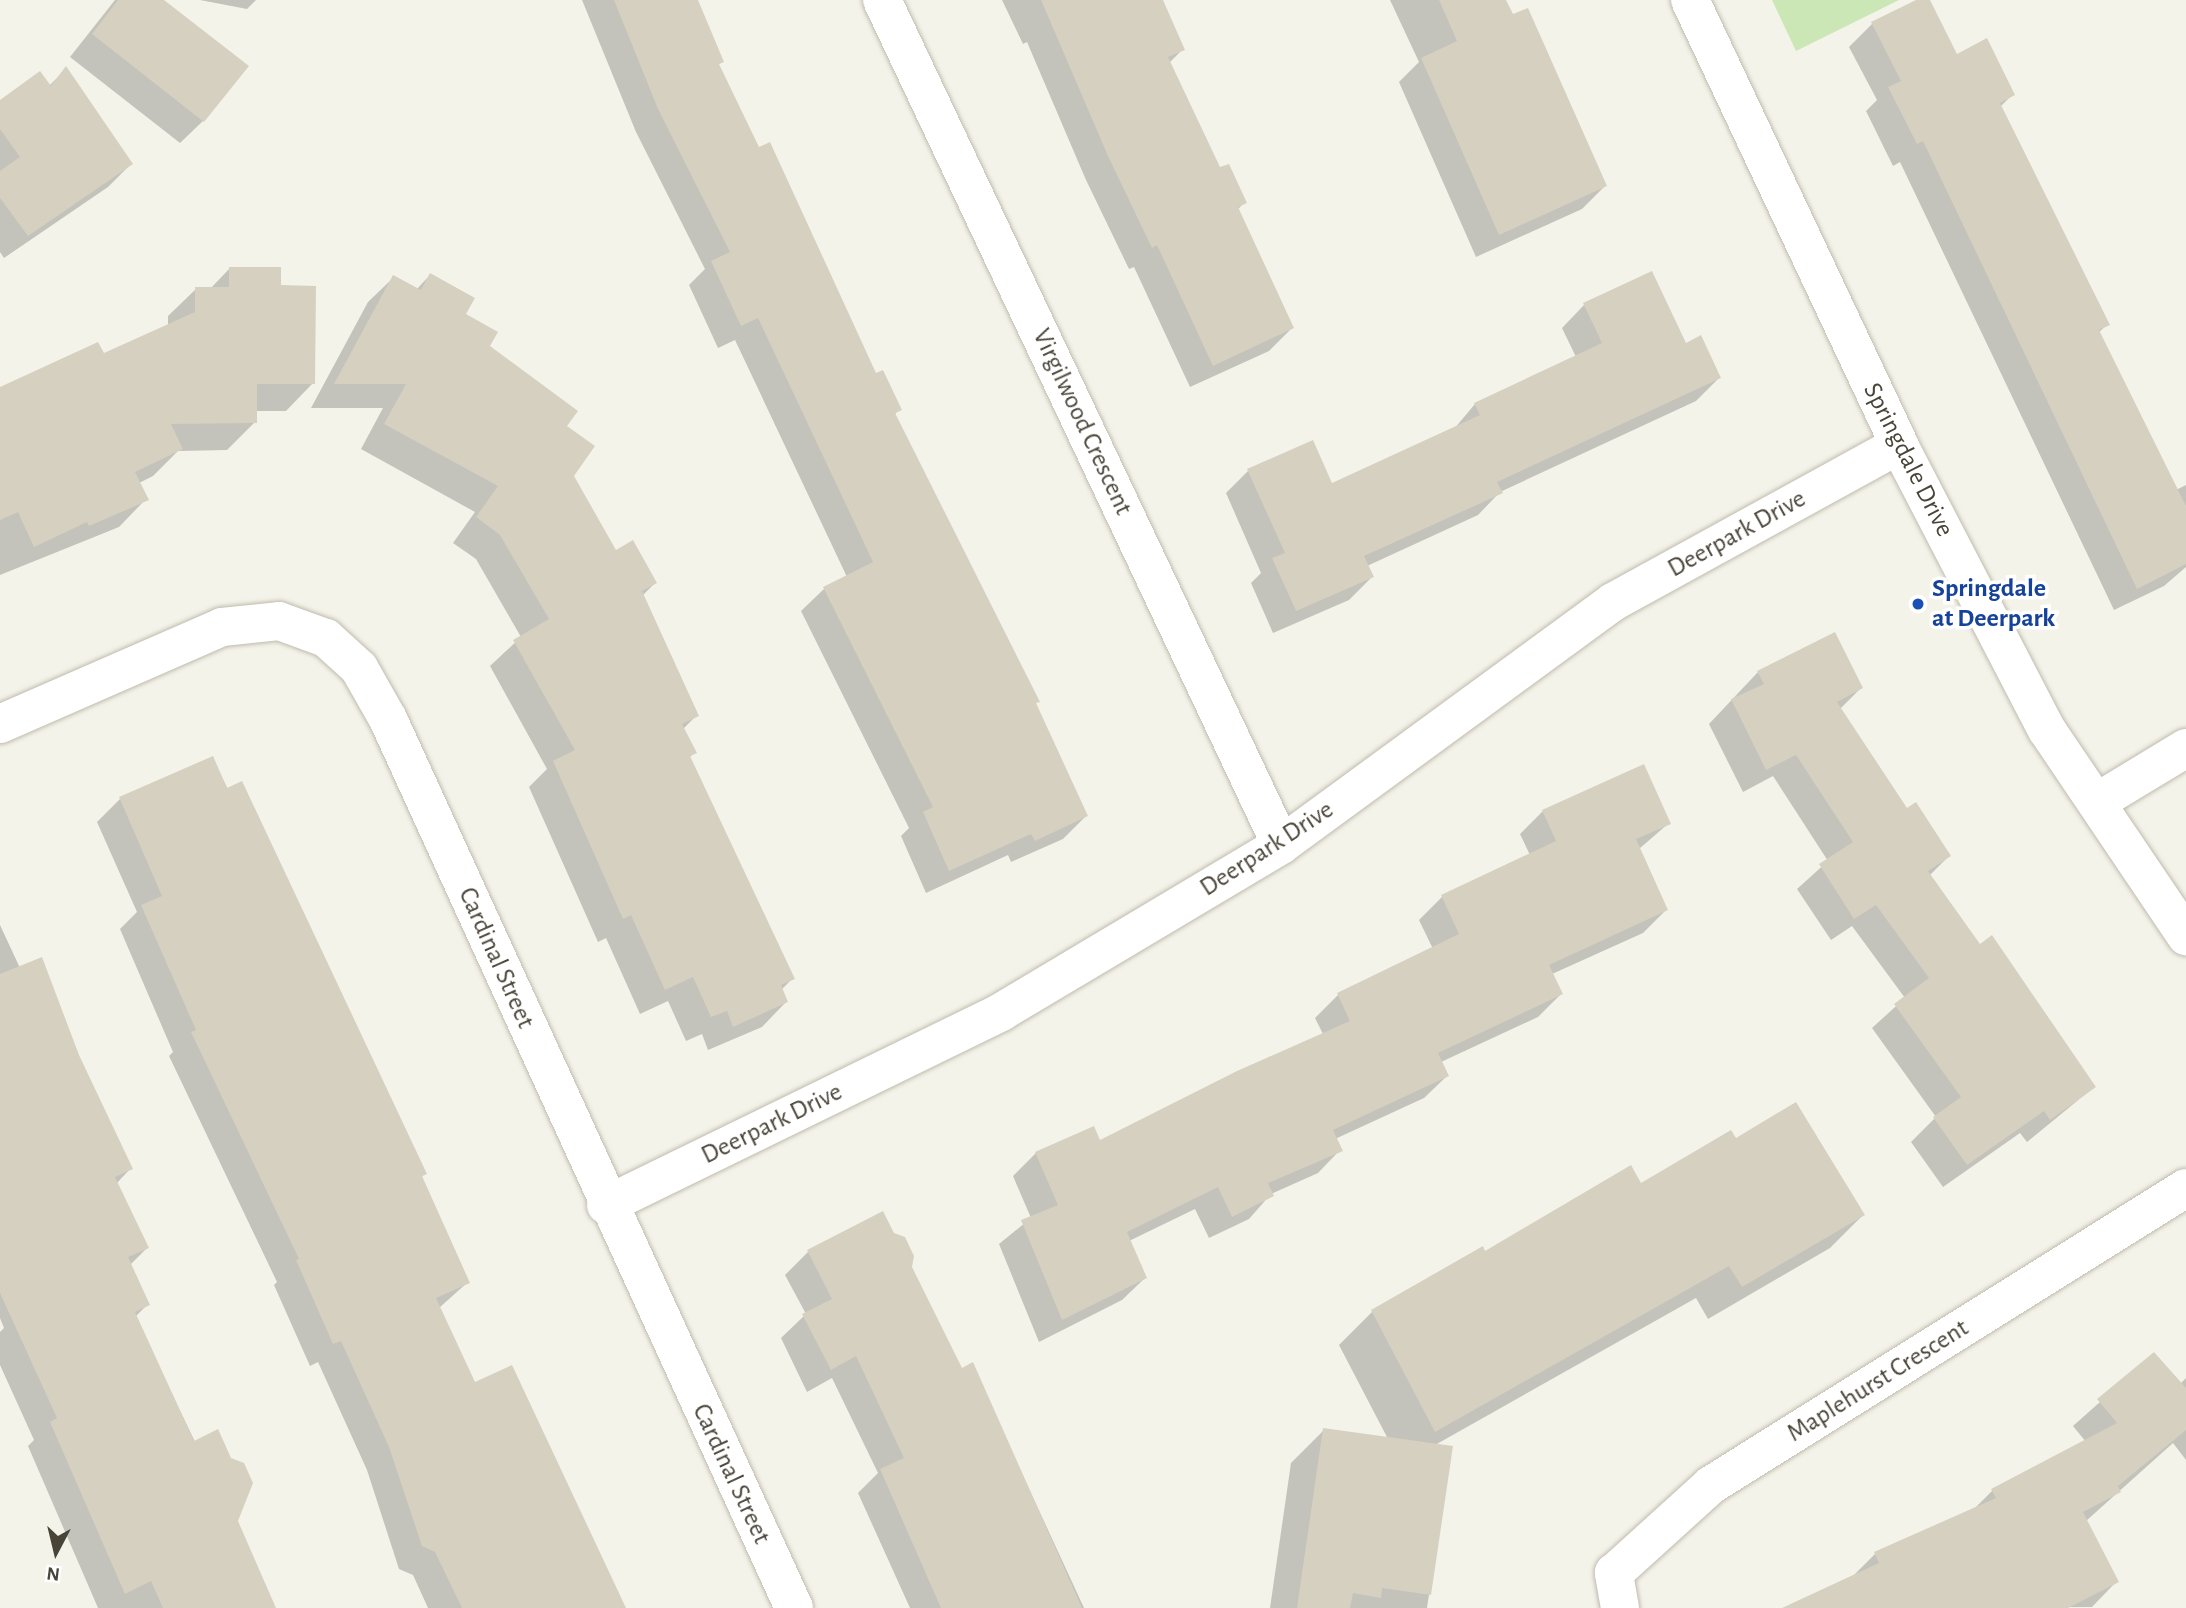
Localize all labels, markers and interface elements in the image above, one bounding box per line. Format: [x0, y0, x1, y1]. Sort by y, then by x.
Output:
street label: Virgilwood Crescent [1025, 324, 1139, 520]
street label: Springdale Drive [1856, 378, 1960, 542]
street label: Deerpark Drive [1663, 483, 1811, 585]
place label: Springdale at Deerpark [1932, 573, 2055, 634]
marker: Springdale at Deerpark [1910, 596, 1926, 612]
street label: Deerpark Drive [1194, 794, 1340, 904]
street label: Cardinal Street [451, 883, 541, 1033]
street label: Deerpark Drive [696, 1076, 848, 1172]
street label: Maplehurst Crescent [1782, 1313, 1974, 1449]
street label: Cardinal Street [685, 1399, 777, 1549]
north arrow [21, 1517, 91, 1587]
text: N [46, 1563, 61, 1584]

